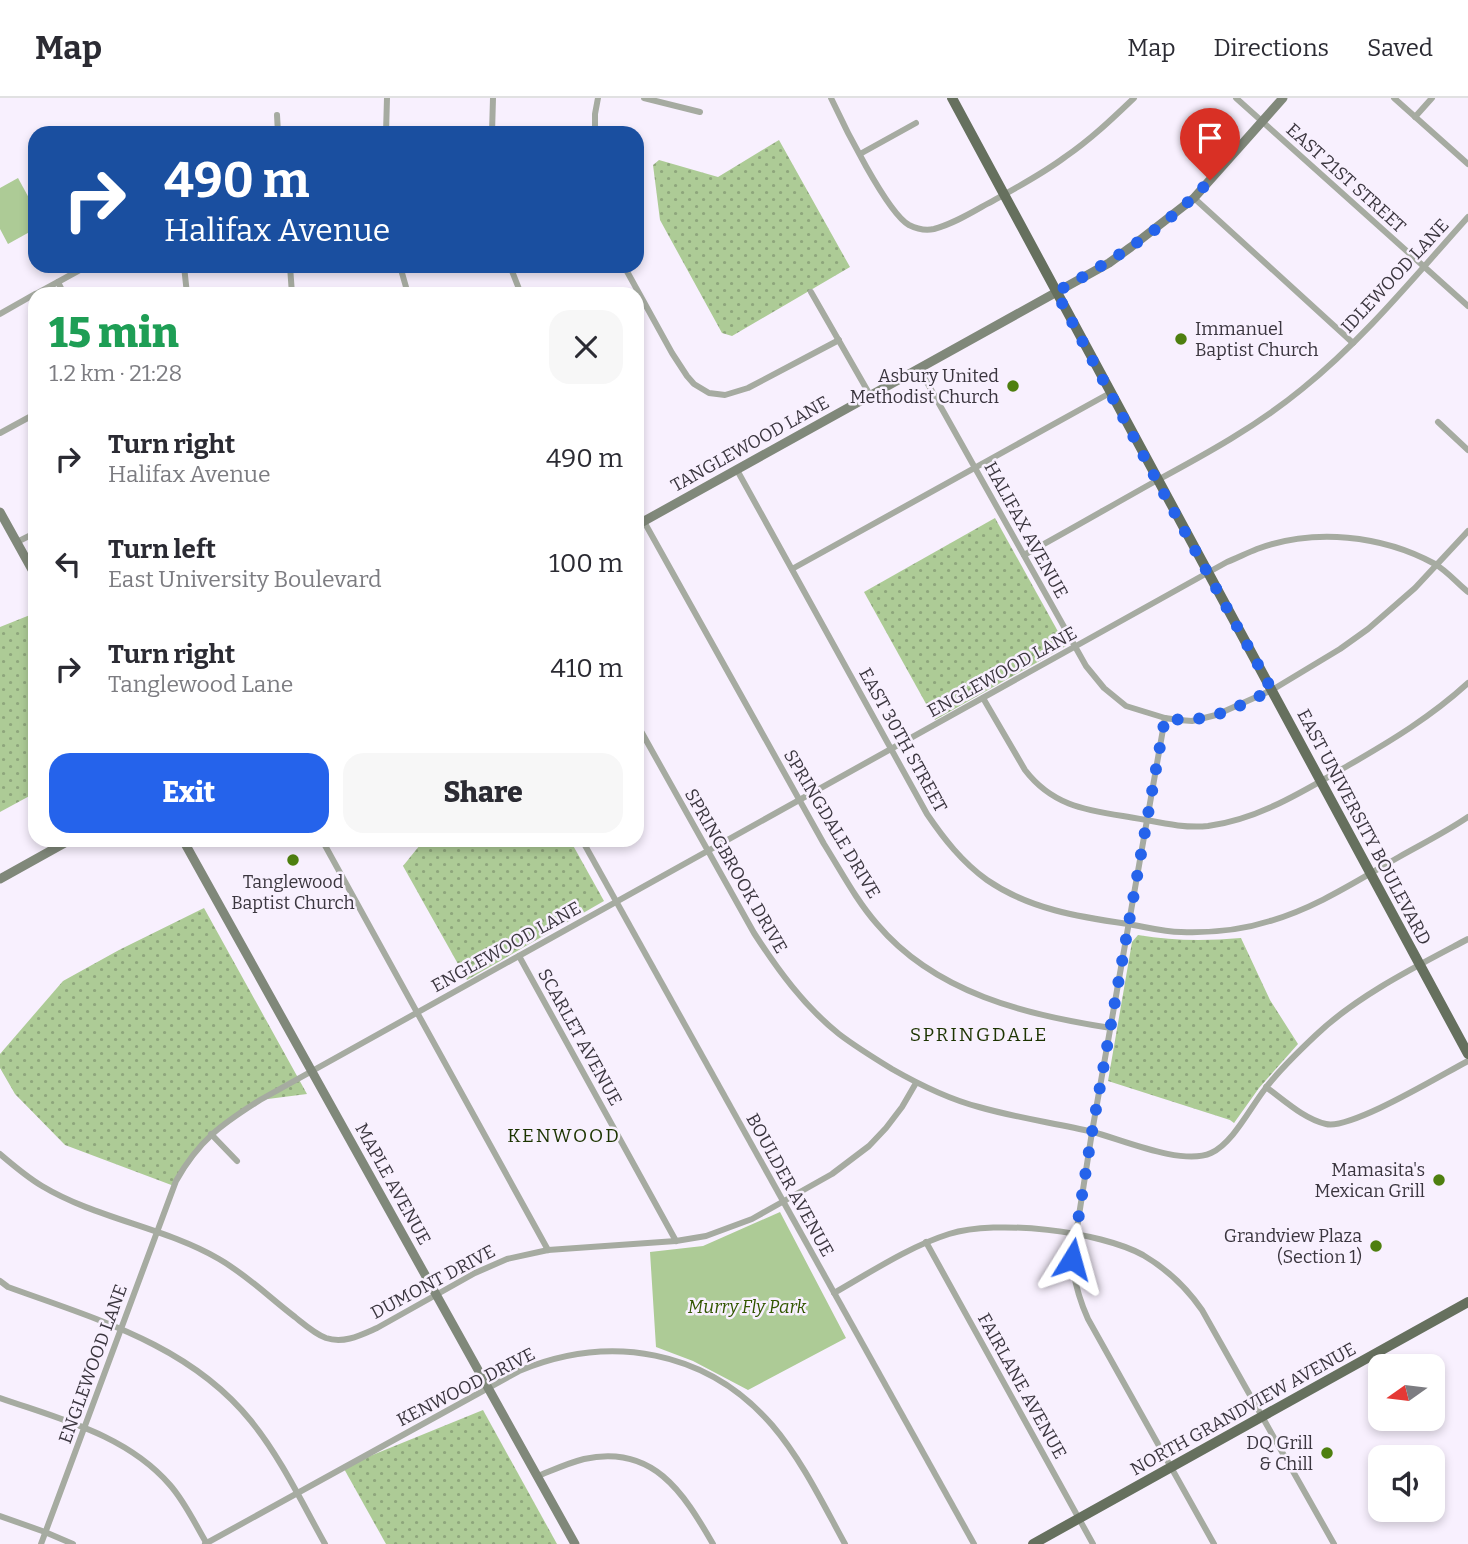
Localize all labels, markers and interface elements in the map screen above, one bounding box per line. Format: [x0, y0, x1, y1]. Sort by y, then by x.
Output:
text: Map [35, 28, 102, 68]
text: Map [1127, 34, 1176, 62]
text: Directions [1214, 34, 1329, 62]
text: Saved [1367, 34, 1433, 62]
pin [1180, 108, 1240, 180]
icon: arrive [1191, 119, 1229, 157]
street label: EAST 21ST STREET [1282, 119, 1411, 238]
text: 490 m [164, 151, 309, 210]
icon: right [49, 154, 140, 245]
text: Halifax Avenue [164, 211, 390, 249]
street label: IDLEWOOD LANE [1336, 214, 1454, 338]
text: 15 min [49, 308, 179, 358]
button: close [549, 310, 623, 384]
place label: Immanuel Baptist Church [1195, 318, 1318, 361]
marker: Immanuel Baptist Church [1173, 331, 1189, 347]
text: 1.2 km · 21:28 [49, 359, 182, 387]
place label: Asbury United Methodist Church [850, 365, 999, 408]
marker: Asbury United Methodist Church [1005, 378, 1021, 394]
street label: TANGLEWOOD LANE [667, 391, 833, 497]
text: Turn right [108, 429, 235, 460]
icon: right [49, 440, 87, 478]
text: 490 m [546, 443, 623, 474]
street label: HALIFAX AVENUE [979, 458, 1073, 602]
text: Halifax Avenue [108, 460, 271, 488]
text: Turn left [108, 534, 216, 565]
icon: left [49, 545, 87, 583]
text: 100 m [549, 548, 623, 579]
text: East University Boulevard [108, 565, 382, 593]
street label: ENGLEWOOD LANE [923, 622, 1081, 722]
text: Turn right [108, 639, 235, 670]
icon: right [49, 650, 87, 688]
text: 410 m [551, 653, 623, 684]
street label: EAST 30TH STREET [854, 664, 952, 816]
text: Tanglewood Lane [108, 670, 293, 698]
street label: EAST UNIVERSITY BOULEVARD [1292, 705, 1436, 949]
street label: SPRINGDALE DRIVE [779, 746, 885, 902]
button: Exit [49, 753, 329, 833]
button: Share [343, 753, 623, 833]
street label: SPRINGBROOK DRIVE [680, 785, 792, 957]
marker: Tanglewood Baptist Church [285, 852, 301, 868]
place label: Tanglewood Baptist Church [231, 871, 355, 914]
street label: ENGLEWOOD LANE [427, 897, 585, 997]
street label: SCARLET AVENUE [533, 965, 627, 1109]
district label: SPRINGDALE [910, 1023, 1048, 1046]
street label: BOULDER AVENUE [741, 1109, 839, 1261]
street label: MAPLE AVENUE [350, 1119, 436, 1249]
district label: KENWOOD [507, 1124, 621, 1147]
place label: Mamasita's Mexican Grill [1315, 1159, 1425, 1202]
marker: Mamasita's Mexican Grill [1431, 1172, 1447, 1188]
position arrow [1035, 1222, 1109, 1296]
place label: Grandview Plaza (Section 1) [1224, 1225, 1362, 1268]
marker: Grandview Plaza (Section 1) [1368, 1238, 1384, 1254]
street label: DUMONT DRIVE [367, 1240, 499, 1324]
street label: ENGLEWOOD LANE [54, 1282, 132, 1446]
park label: Murry Fly Park [688, 1296, 807, 1318]
street label: FAIRLANE AVENUE [973, 1309, 1071, 1463]
street label: NORTH GRANDVIEW AVENUE [1126, 1338, 1360, 1480]
street label: KENWOOD DRIVE [393, 1343, 539, 1431]
north arrow [1368, 1354, 1446, 1432]
map controls [1368, 1354, 1445, 1522]
place label: DQ Grill & Chill [1246, 1432, 1313, 1475]
marker: DQ Grill & Chill [1319, 1445, 1335, 1461]
button: sound [1368, 1445, 1445, 1522]

